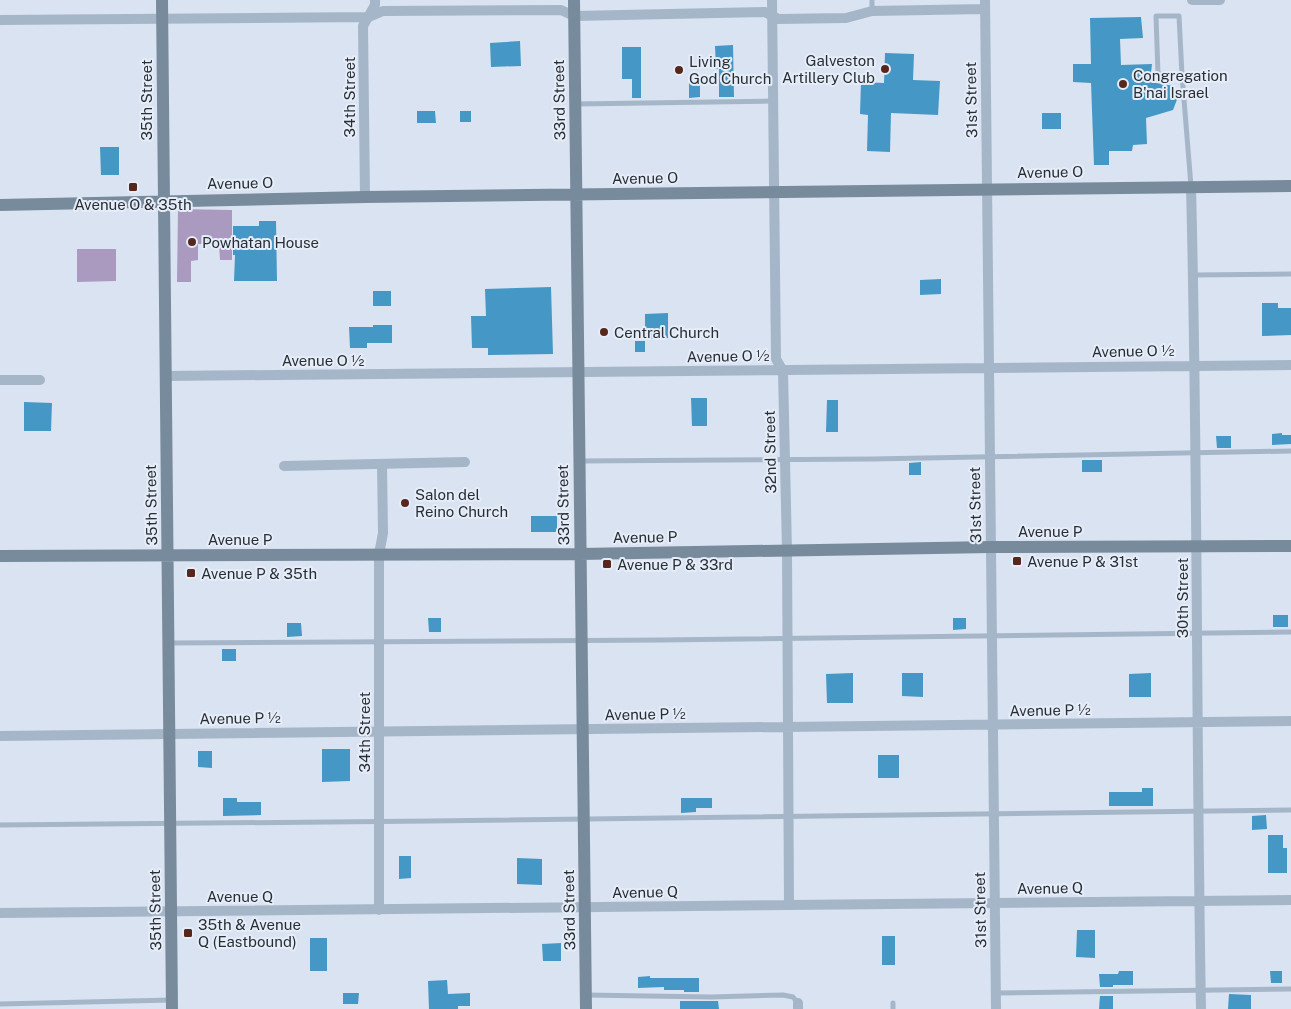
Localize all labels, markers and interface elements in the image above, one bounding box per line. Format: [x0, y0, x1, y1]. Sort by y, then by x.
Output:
place label: Galveston Artillery Club [782, 52, 875, 86]
place label: Living God Church [689, 53, 771, 87]
street label: 34th Street [341, 56, 358, 137]
street label: 35th Street [138, 59, 155, 141]
street label: 33rd Street [550, 59, 568, 141]
street label: 31st Street [962, 62, 980, 138]
marker: Galveston Artillery Club [879, 63, 891, 75]
marker: Living God Church [673, 64, 685, 76]
place label: Congregation B'nai Israel [1133, 67, 1228, 101]
marker: Congregation B'nai Israel [1117, 78, 1129, 90]
street label: Avenue O [1017, 163, 1083, 181]
street label: Avenue O [612, 169, 678, 187]
street label: Avenue O [207, 174, 273, 192]
marker: Avenue O & 35th [127, 181, 139, 193]
place label: Avenue O & 35th [74, 196, 192, 213]
place label: Powhatan House [202, 234, 319, 251]
marker: Powhatan House [186, 236, 198, 248]
place label: Central Church [614, 324, 719, 341]
marker: Central Church [598, 326, 610, 338]
street label: Avenue O ½ [1091, 342, 1175, 360]
street label: Avenue O ½ [686, 347, 770, 365]
street label: Avenue O ½ [282, 352, 364, 369]
street label: 32nd Street [761, 410, 779, 494]
street label: 35th Street [142, 464, 160, 546]
street label: 33rd Street [554, 464, 572, 546]
street label: 31st Street [966, 467, 984, 543]
place label: Salon del Reino Church [415, 486, 508, 520]
marker: Salon del Reino Church [399, 497, 411, 509]
street label: Avenue P [1018, 523, 1083, 540]
street label: Avenue P [613, 528, 678, 546]
street label: Avenue P [208, 531, 273, 548]
place label: Avenue P & 31st [1027, 553, 1139, 570]
marker: Avenue P & 31st [1011, 555, 1023, 567]
place label: Avenue P & 33rd [617, 556, 733, 573]
marker: Avenue P & 33rd [601, 558, 613, 570]
street label: 30th Street [1174, 558, 1191, 638]
place label: Avenue P & 35th [201, 565, 317, 582]
marker: Avenue P & 35th [185, 567, 197, 579]
street label: 34th Street [356, 691, 373, 772]
street label: Avenue P ½ [1009, 701, 1091, 719]
street label: Avenue P ½ [604, 705, 686, 723]
street label: Avenue P ½ [199, 709, 281, 727]
street label: 35th Street [146, 869, 164, 951]
street label: 33rd Street [560, 869, 578, 951]
street label: 31st Street [971, 872, 989, 948]
street label: Avenue Q [1017, 879, 1083, 897]
street label: Avenue Q [612, 883, 678, 901]
street label: Avenue Q [207, 888, 273, 905]
place label: 35th & Avenue Q (Eastbound) [198, 916, 301, 950]
marker: 35th & Avenue Q (Eastbound) [182, 927, 194, 939]

